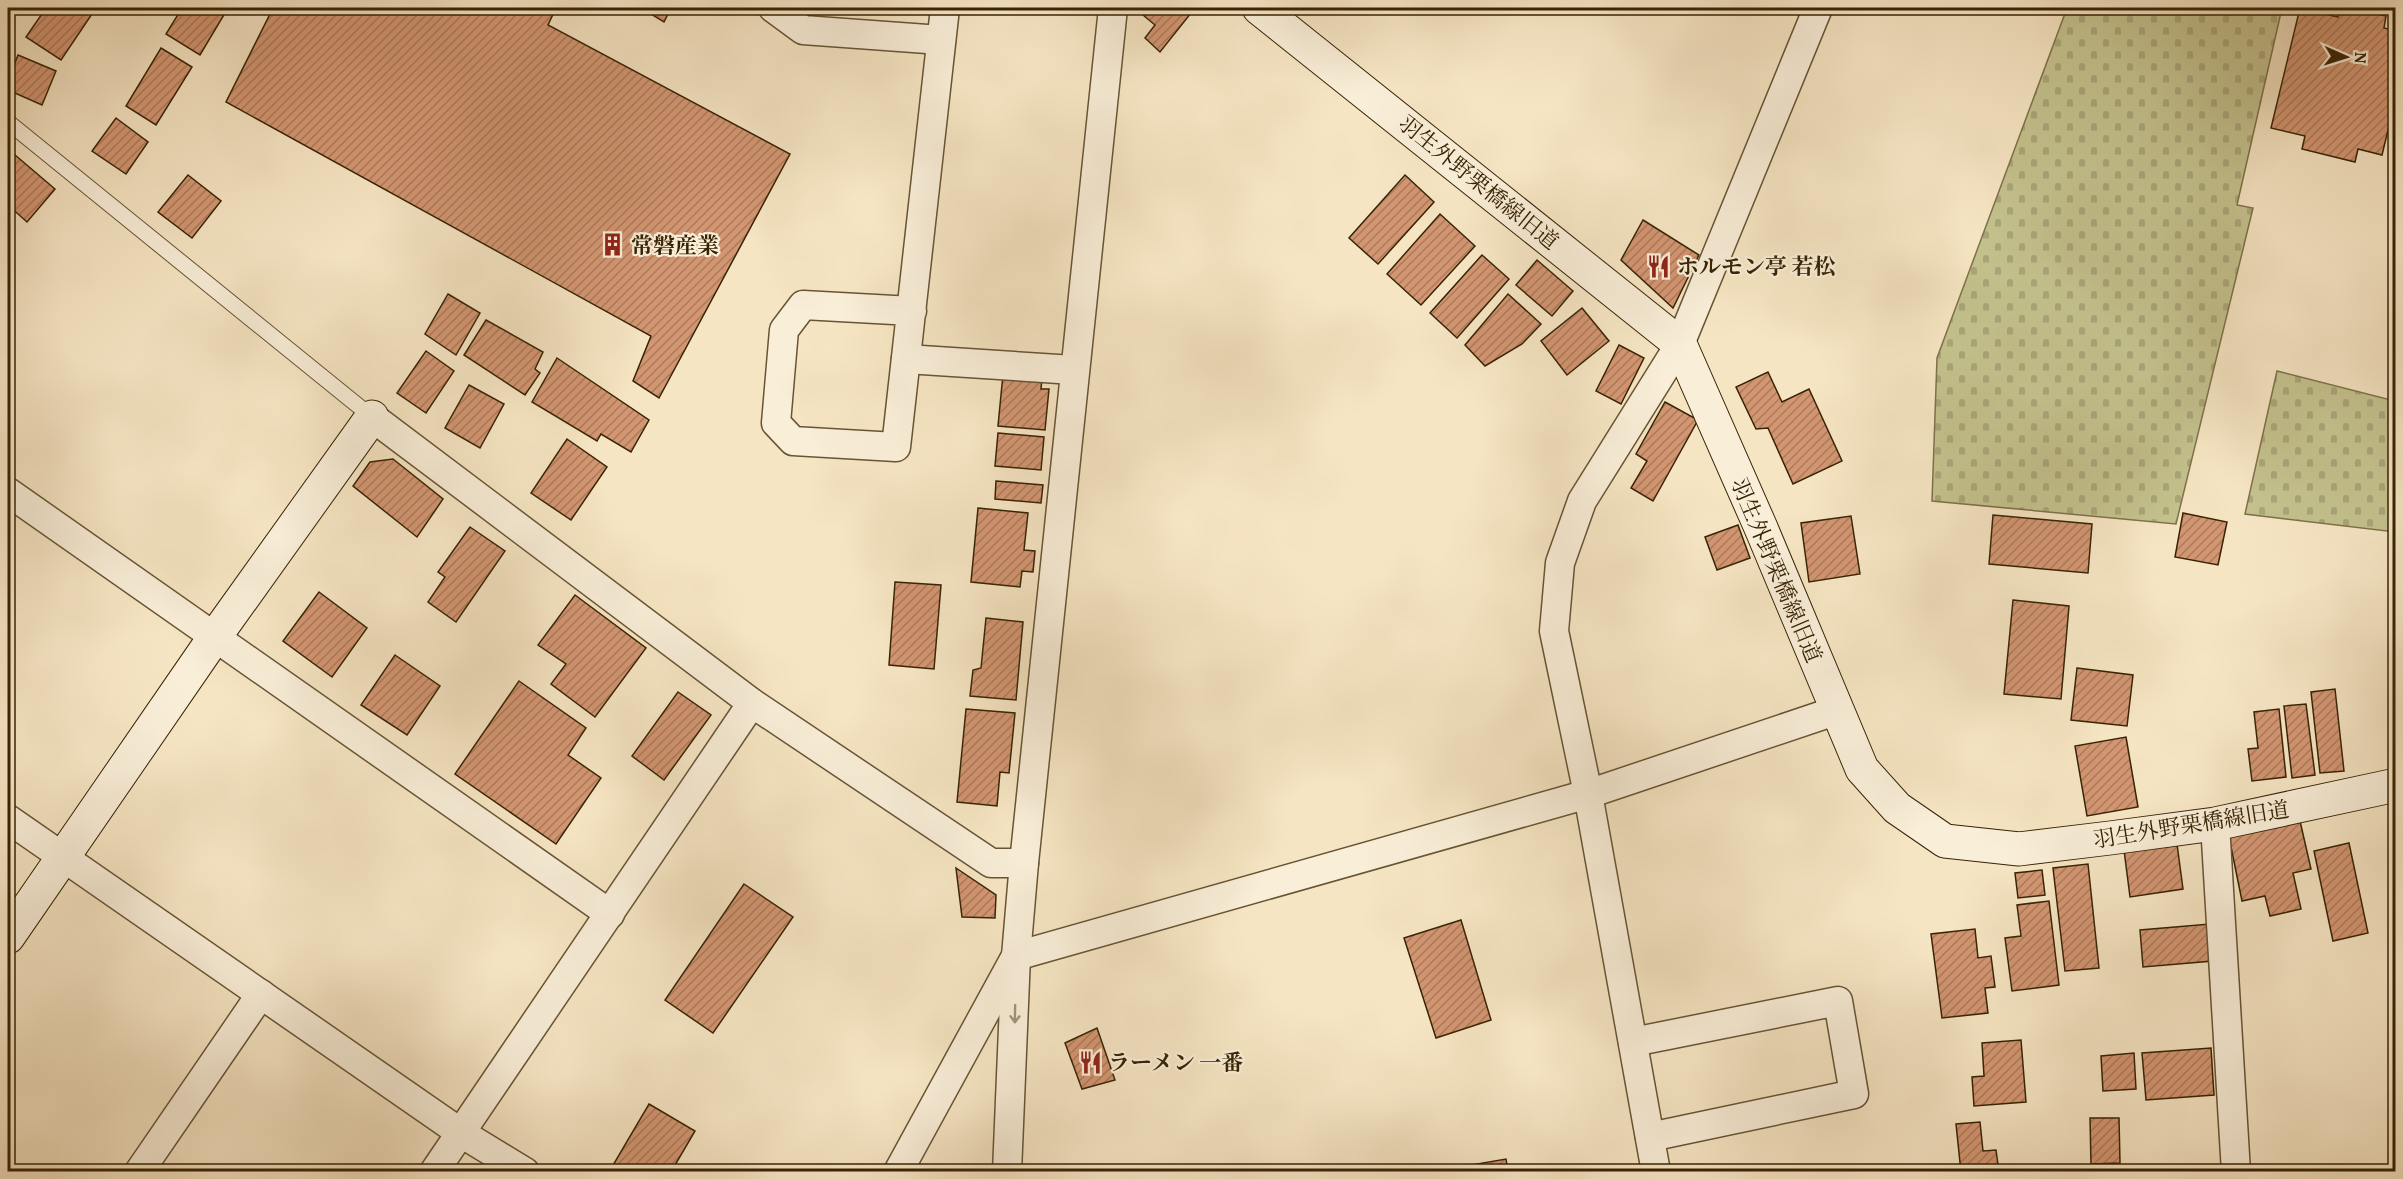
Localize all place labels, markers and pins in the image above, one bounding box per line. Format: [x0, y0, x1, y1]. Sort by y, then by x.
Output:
building icon: 常磐産業 [600, 232, 626, 258]
place label: 常磐産業 [631, 232, 719, 263]
restaurant icon: ホルモン亭 若松 [1646, 253, 1672, 279]
place label: ホルモン亭 若松 [1677, 253, 1835, 284]
restaurant icon: ラーメン 一番 [1077, 1049, 1103, 1075]
place label: ラーメン 一番 [1108, 1049, 1243, 1080]

